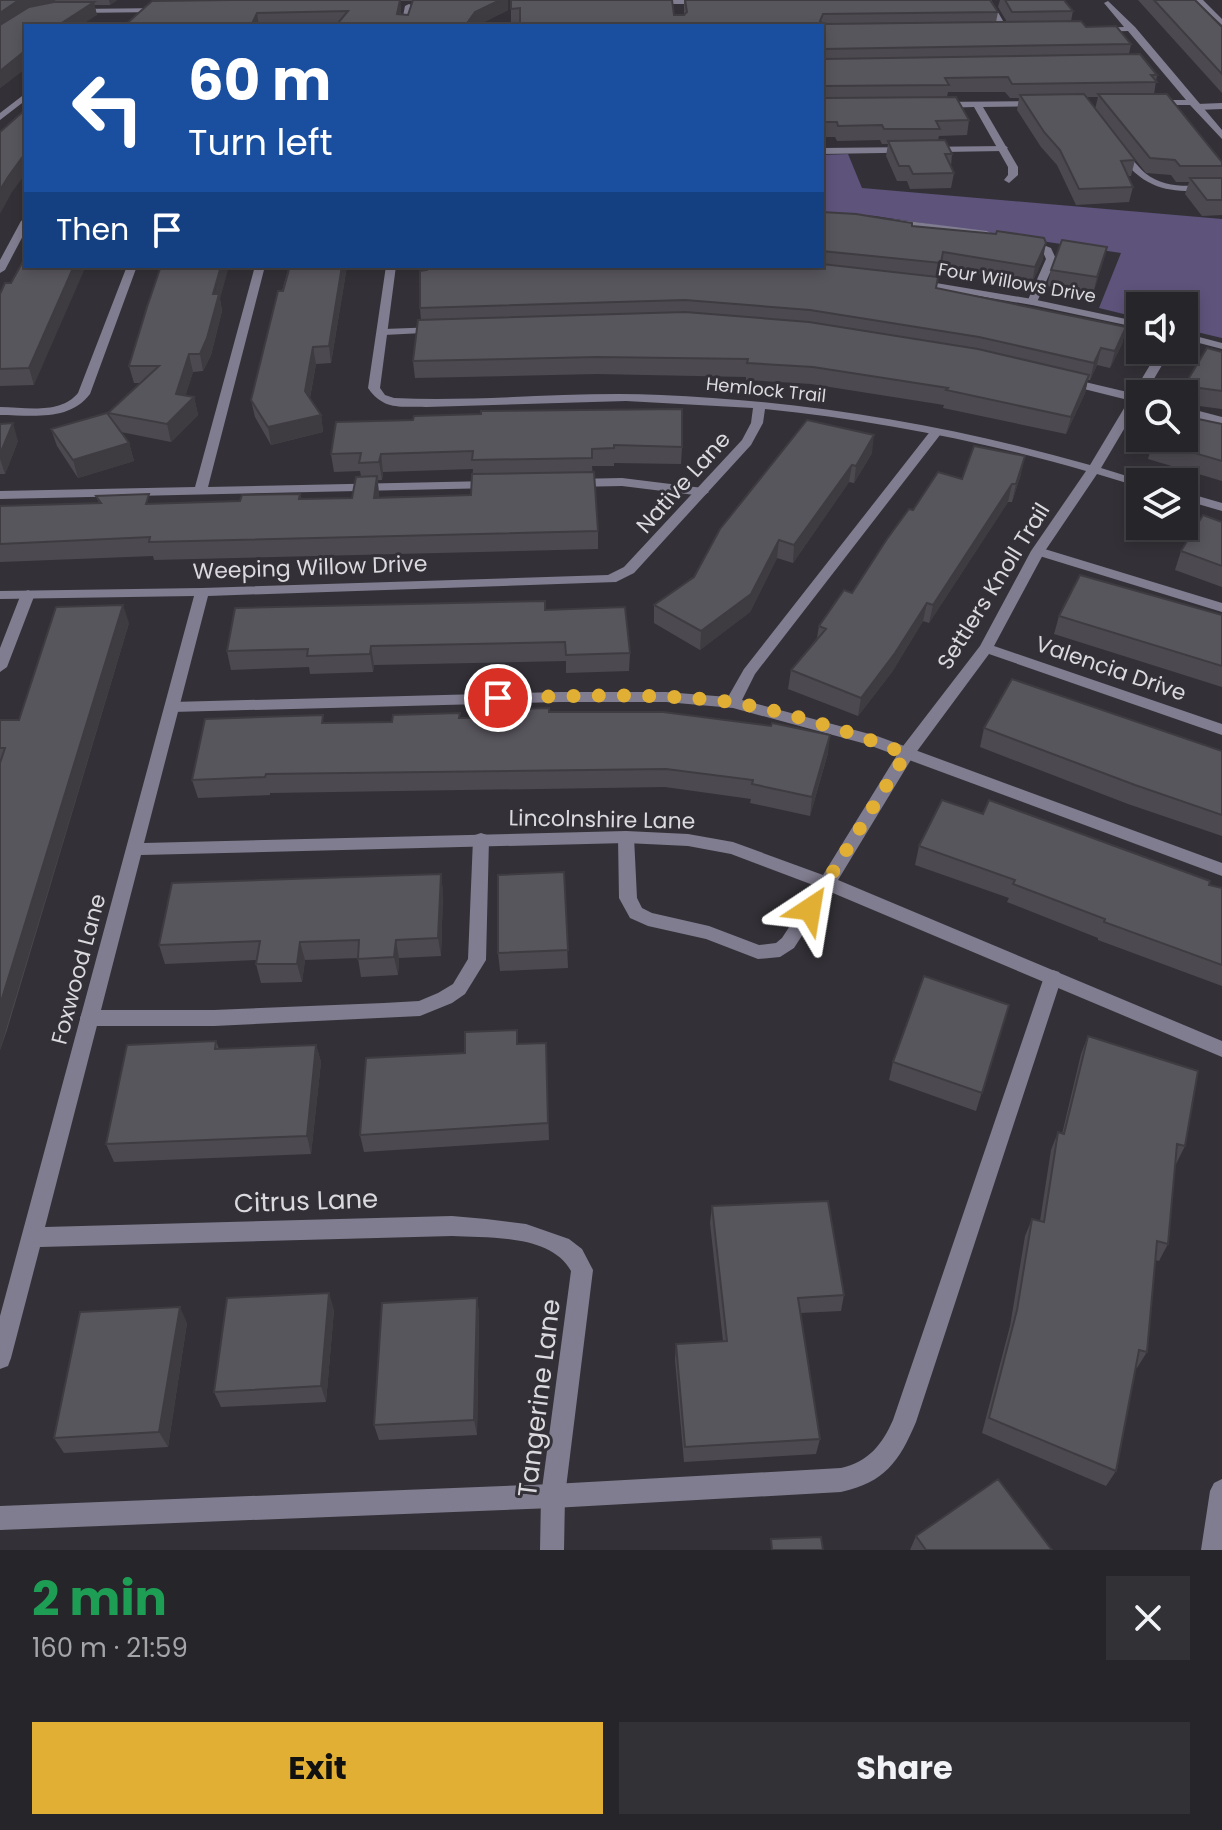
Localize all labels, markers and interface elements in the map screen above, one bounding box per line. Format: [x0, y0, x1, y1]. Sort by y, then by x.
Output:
text: 60 m [188, 41, 331, 120]
icon: left [56, 56, 160, 160]
text: Turn left [188, 117, 333, 168]
text: Then [56, 208, 129, 251]
icon: arrive [145, 208, 189, 252]
street label: Four Willows Drive [936, 256, 1098, 309]
map controls [1126, 292, 1198, 540]
button: sound [1126, 292, 1198, 364]
street label: Hemlock Trail [705, 371, 827, 408]
button: search [1126, 380, 1198, 452]
street label: Native Lane [629, 425, 738, 540]
button: layers [1126, 468, 1198, 540]
street label: Settlers Knoll Trail [930, 497, 1057, 675]
street label: Weeping Willow Drive [192, 548, 428, 587]
street label: Valencia Drive [1031, 628, 1190, 709]
pin [464, 664, 532, 732]
icon: arrive [476, 676, 520, 720]
street label: Lincolnshire Lane [508, 802, 696, 837]
position arrow [768, 867, 852, 951]
street label: Foxwood Lane [43, 890, 113, 1048]
street label: Citrus Lane [233, 1180, 379, 1222]
street label: Tangerine Lane [509, 1297, 569, 1499]
text: 2 min [32, 1565, 167, 1632]
button: close [1106, 1576, 1190, 1660]
text: 160 m · 21:59 [32, 1630, 188, 1666]
button: Exit [32, 1722, 603, 1814]
button: Share [619, 1722, 1190, 1814]

